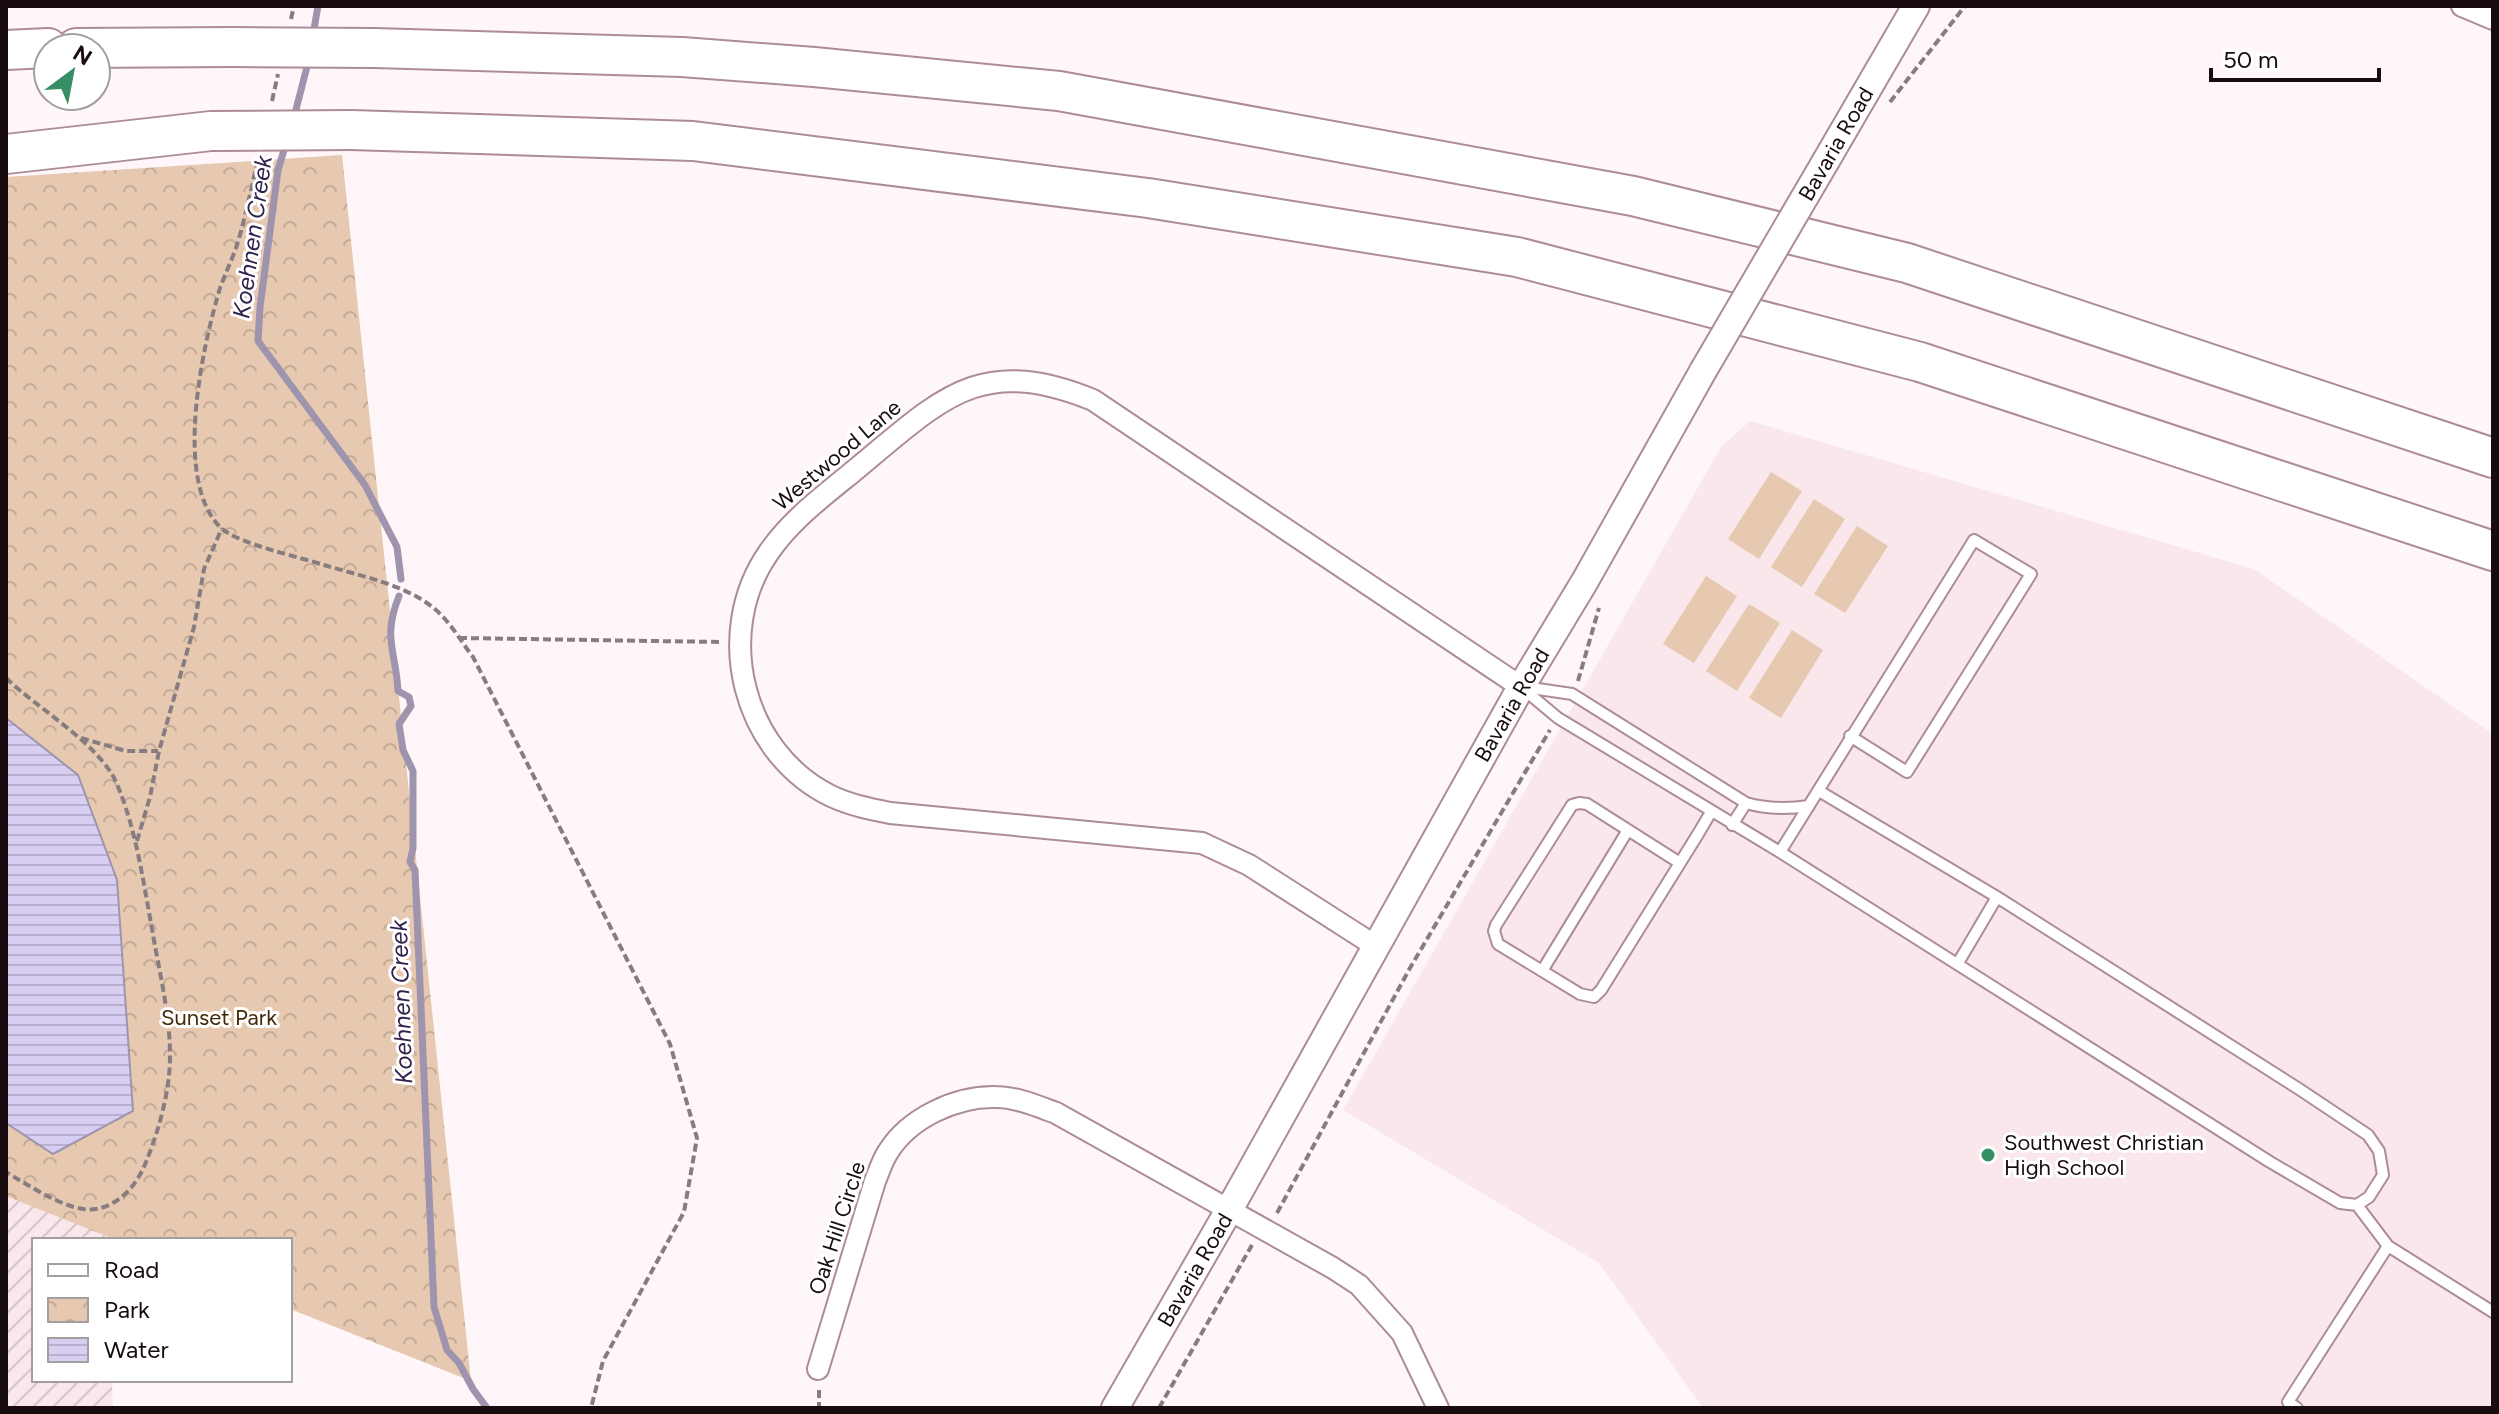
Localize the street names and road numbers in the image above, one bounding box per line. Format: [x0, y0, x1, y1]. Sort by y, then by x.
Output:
street label: Bavaria Road [1793, 82, 1879, 206]
street label: Westwood Lane [768, 394, 906, 516]
street label: Bavaria Road [1469, 643, 1555, 767]
street label: Oak Hill Circle [803, 1158, 871, 1298]
street label: Bavaria Road [1152, 1208, 1238, 1332]

